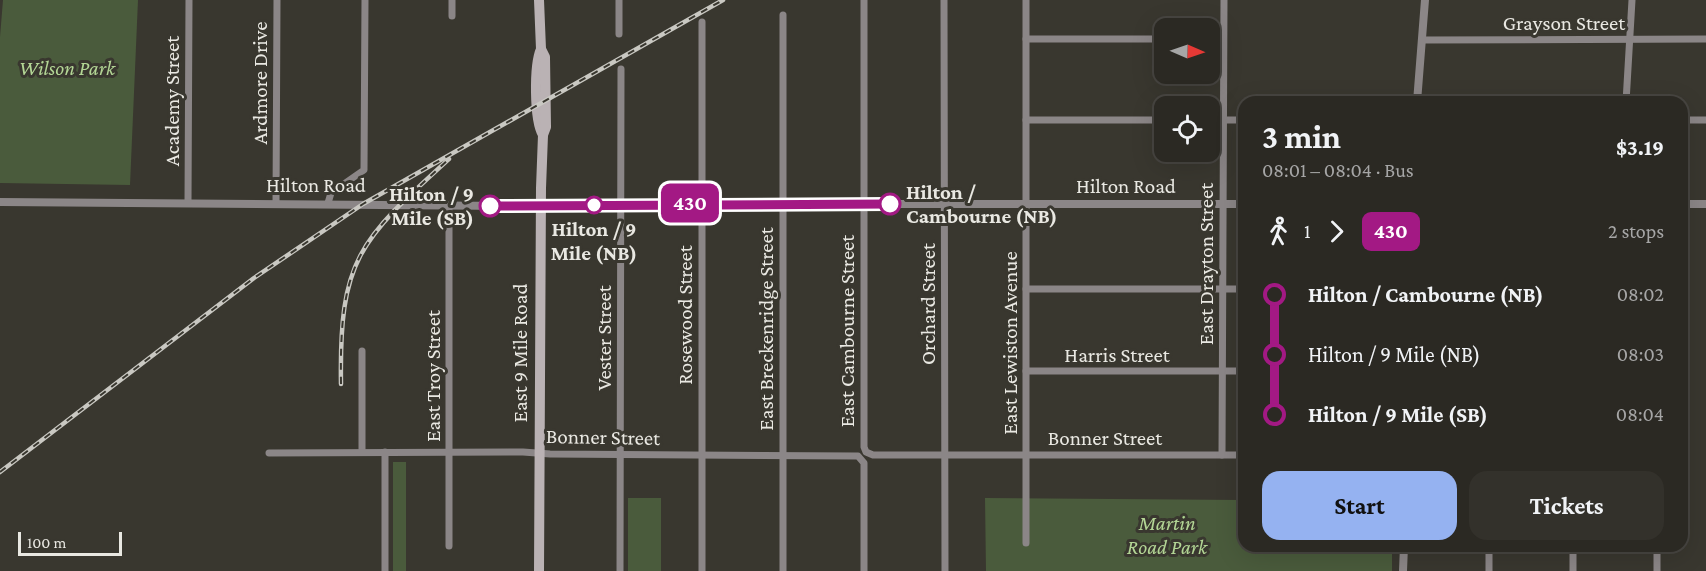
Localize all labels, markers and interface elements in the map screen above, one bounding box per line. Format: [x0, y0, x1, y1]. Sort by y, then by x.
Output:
street label: Grayson Street [1503, 11, 1626, 35]
north arrow [1154, 18, 1220, 84]
map controls [1154, 18, 1220, 162]
street label: Ardmore Drive [248, 21, 272, 145]
street label: Academy Street [160, 35, 184, 166]
park label: Wilson Park [19, 56, 116, 80]
button: locate [1154, 96, 1220, 162]
text: 3 min [1262, 118, 1341, 155]
text: $3.19 [1616, 135, 1664, 160]
text: 08:01 – 08:04 · Bus [1262, 159, 1414, 181]
street label: Hilton Road [266, 173, 366, 197]
street label: Hilton Road [1076, 174, 1176, 198]
place label: Hilton / Cambourne (NB) [906, 180, 1057, 228]
place label: Hilton / 9 Mile (SB) [389, 182, 474, 230]
street label: East Drayton Street [1194, 182, 1218, 345]
line badge: 430 [656, 184, 724, 222]
text: 430 [673, 191, 707, 215]
marker: Hilton / Cambourne (NB) [879, 193, 901, 215]
marker: Hilton / 9 Mile (SB) [479, 195, 501, 217]
marker: Hilton / 9 Mile (NB) [585, 196, 603, 214]
icon: walk [1262, 215, 1295, 248]
icon: forward [1320, 215, 1353, 248]
place label: Hilton / 9 Mile (NB) [551, 217, 637, 265]
text: 430 [1374, 219, 1408, 243]
text: 1 [1304, 220, 1311, 242]
text: 2 stops [1608, 220, 1664, 242]
street label: East Breckenridge Street [754, 226, 778, 431]
street label: East Cambourne Street [835, 234, 859, 427]
street label: Orchard Street [916, 242, 940, 365]
street label: Rosewood Street [673, 244, 697, 385]
street label: East Lewiston Avenue [998, 251, 1022, 435]
text: Hilton / Cambourne (NB) [1308, 282, 1544, 307]
street label: East 9 Mile Road [508, 283, 532, 423]
text: 08:02 [1617, 283, 1664, 305]
street label: Vester Street [592, 284, 616, 391]
street label: East Troy Street [421, 309, 445, 442]
text: Hilton / 9 Mile (NB) [1308, 342, 1481, 367]
street label: Harris Street [1064, 343, 1171, 367]
text: 08:03 [1617, 343, 1664, 365]
text: Hilton / 9 Mile (SB) [1308, 402, 1488, 427]
text: 08:04 [1616, 403, 1664, 425]
street label: Bonner Street [546, 424, 661, 450]
street label: Bonner Street [1048, 426, 1163, 450]
button: Start [1262, 471, 1457, 540]
button: Tickets [1469, 471, 1664, 540]
park label: Martin Road Park [1127, 511, 1208, 559]
scale bar [18, 529, 122, 556]
text: 100 m [27, 534, 66, 551]

